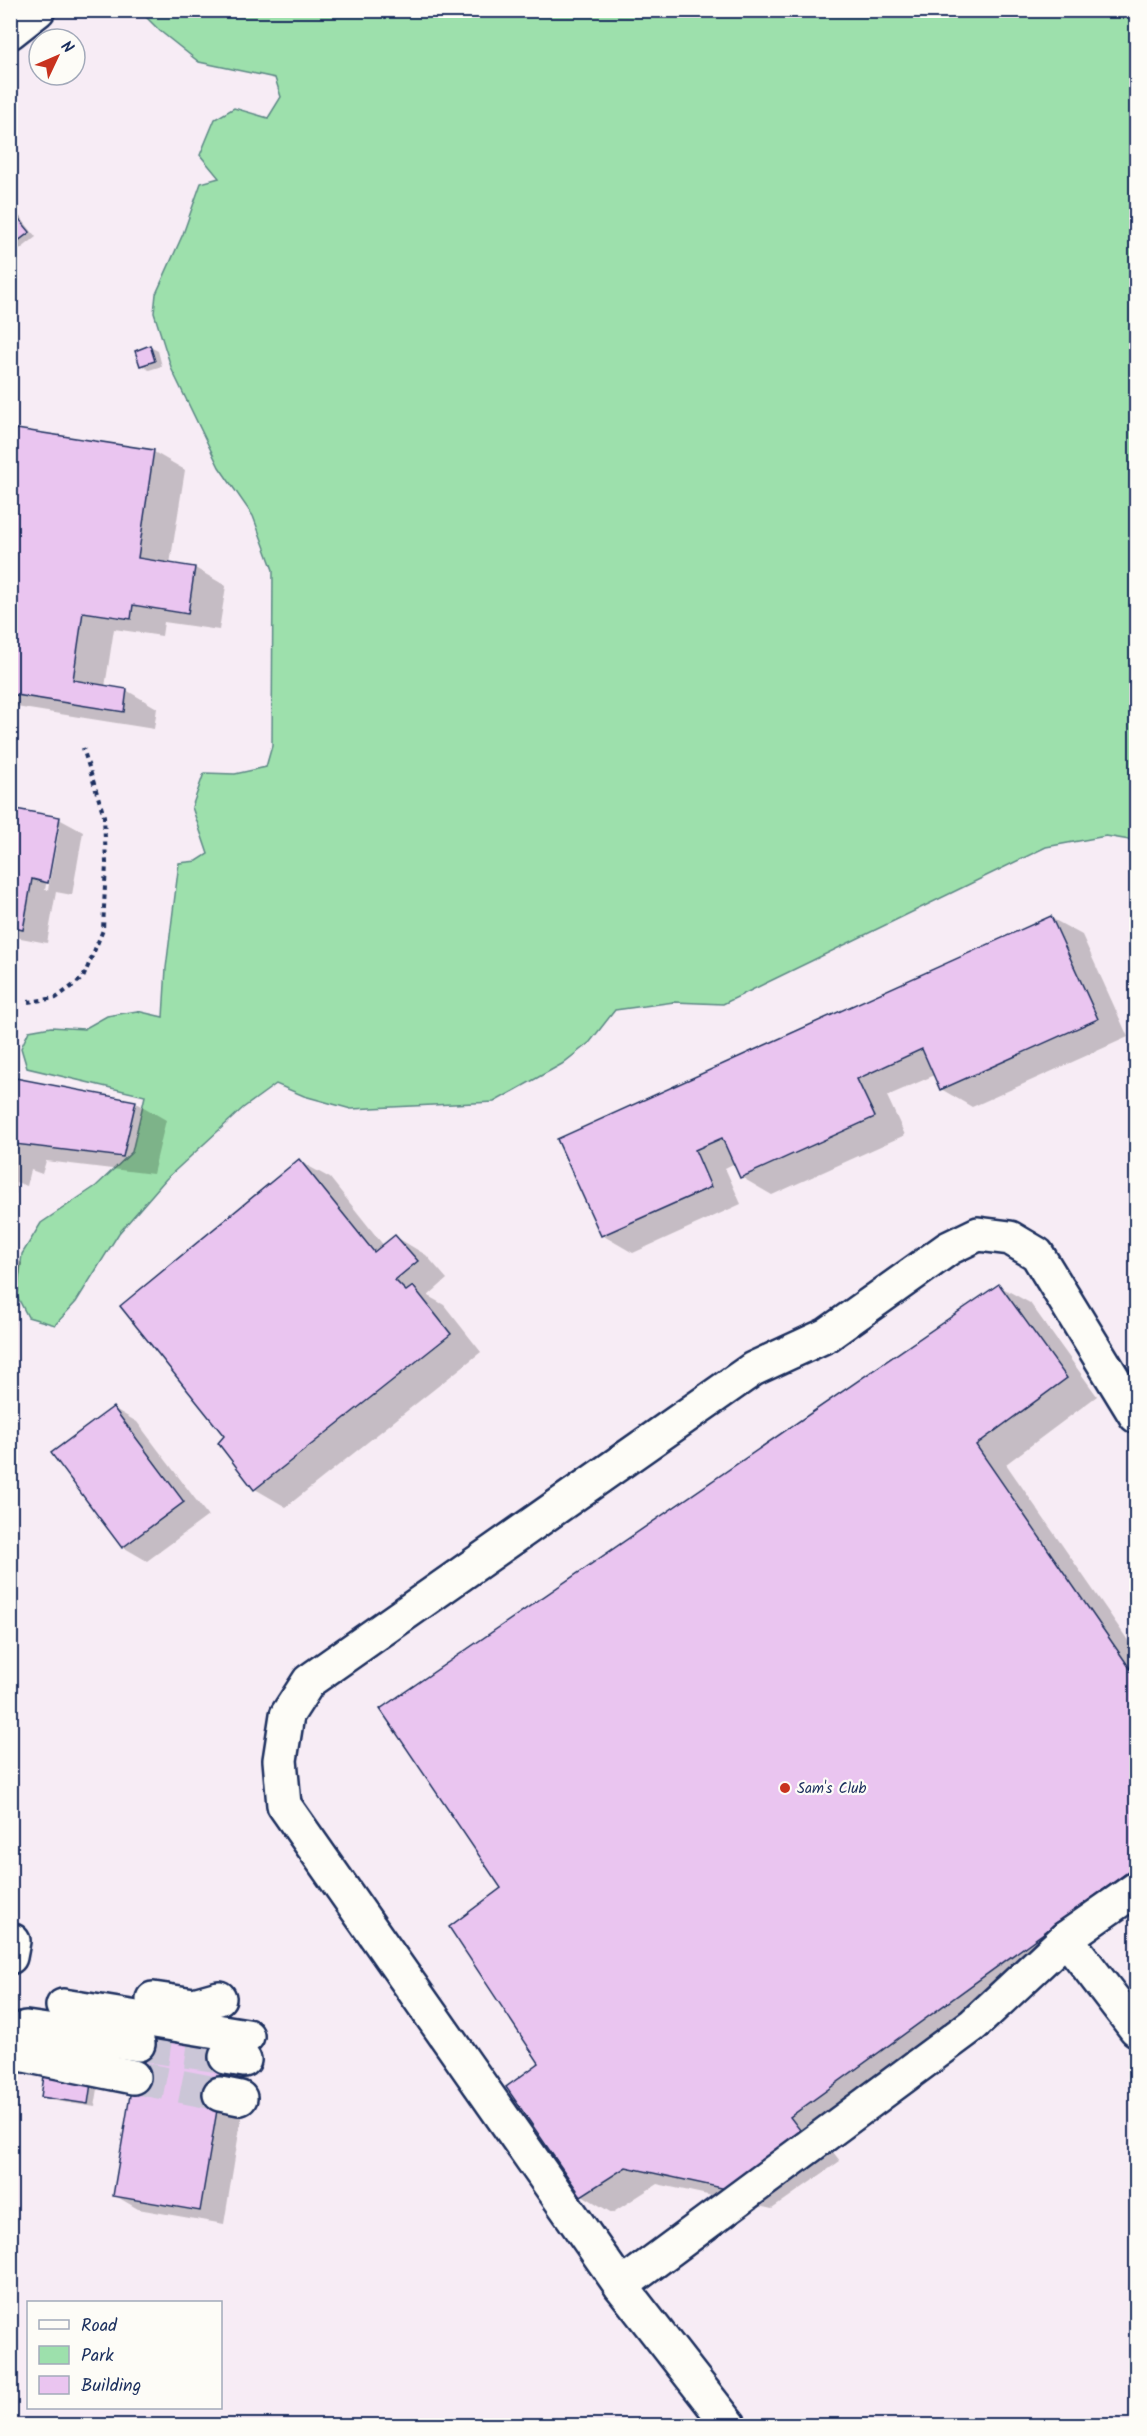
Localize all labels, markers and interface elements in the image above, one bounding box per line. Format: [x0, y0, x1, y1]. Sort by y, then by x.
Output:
north arrow [27, 27, 87, 87]
text: N [54, 35, 79, 60]
place label: Sam's Club [797, 1777, 866, 1801]
marker: Sam's Club [778, 1781, 792, 1795]
legend [27, 2301, 222, 2409]
text: Road [81, 2312, 118, 2341]
text: Park [81, 2342, 114, 2371]
text: Building [81, 2372, 141, 2401]

